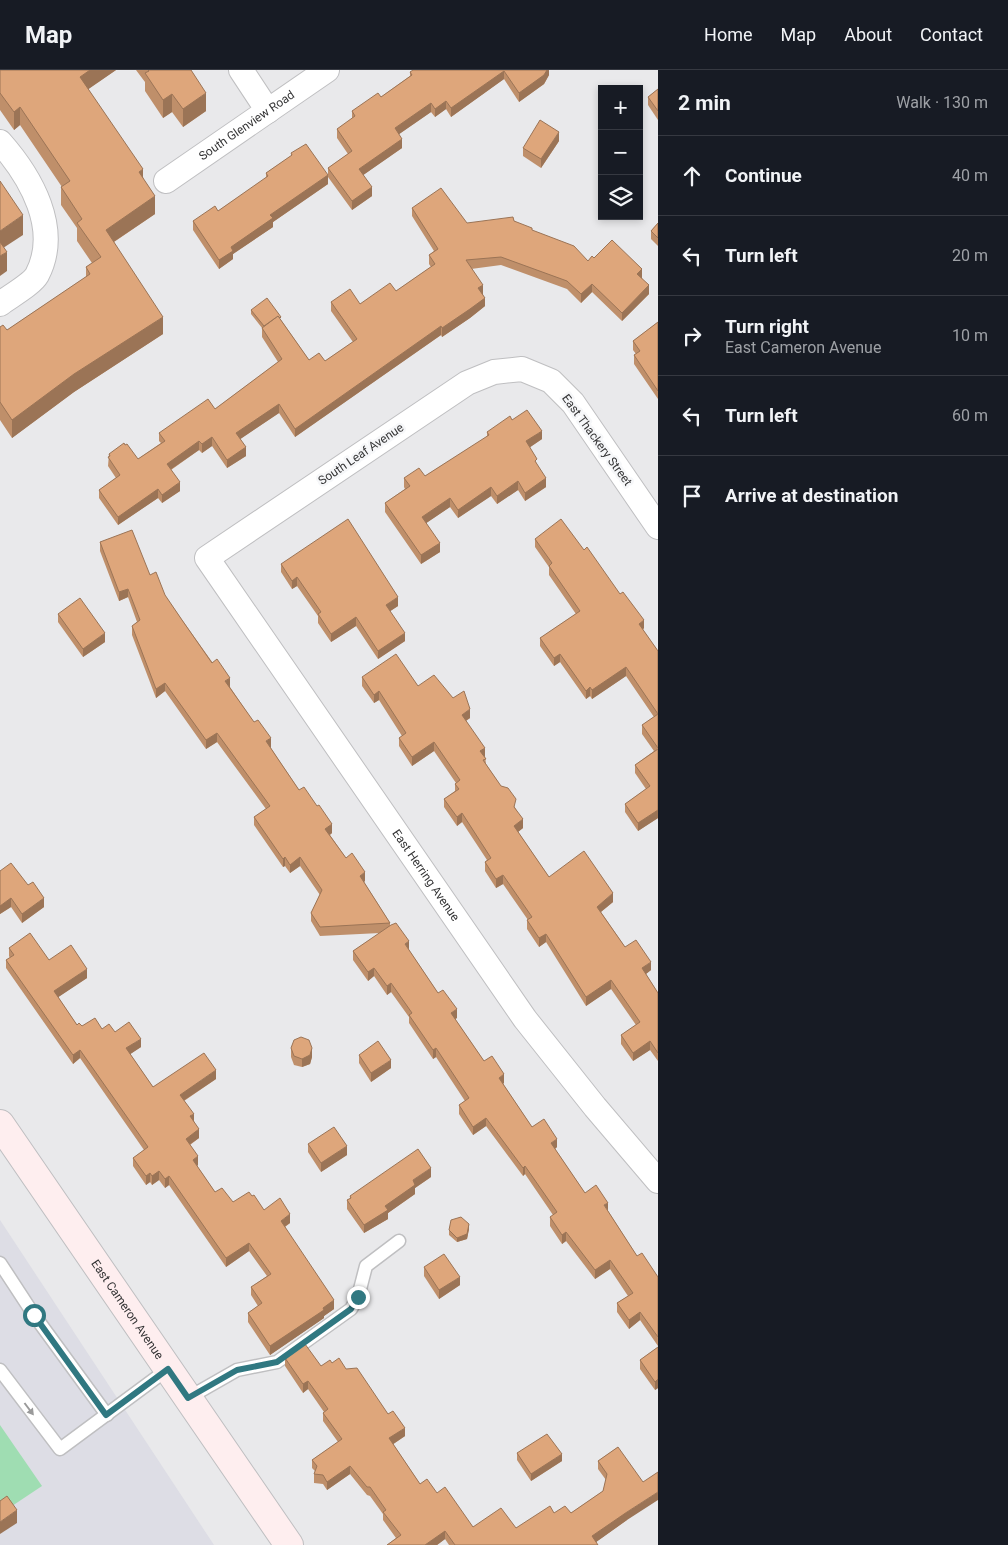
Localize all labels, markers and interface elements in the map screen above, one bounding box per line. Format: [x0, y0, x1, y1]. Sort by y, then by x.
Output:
text: Map [25, 21, 72, 49]
text: Home [704, 24, 753, 45]
text: Map [781, 24, 816, 45]
text: About [844, 24, 892, 45]
text: Contact [920, 24, 983, 45]
map controls [598, 85, 643, 220]
button: + [598, 85, 643, 130]
street label: South Glenview Road [196, 88, 297, 163]
text: 2 min [678, 91, 731, 115]
text: Walk · 130 m [896, 93, 988, 112]
button: − [598, 130, 643, 175]
icon: ahead [678, 162, 706, 190]
text: Continue [725, 164, 802, 187]
text: 40 m [952, 166, 988, 185]
button: layers [598, 175, 643, 220]
icon: left [678, 242, 706, 270]
text: Turn left [725, 244, 798, 267]
text: 20 m [952, 246, 988, 265]
text: Turn right [725, 315, 809, 338]
icon: right [678, 322, 706, 350]
text: 10 m [952, 326, 988, 345]
text: East Cameron Avenue [725, 338, 881, 357]
street label: East Thackery Street [559, 392, 635, 489]
icon: left [678, 402, 706, 430]
text: Turn left [725, 404, 798, 427]
text: 60 m [952, 406, 988, 425]
street label: South Leaf Avenue [316, 420, 406, 488]
icon: arrive [678, 482, 706, 510]
text: Arrive at destination [725, 484, 898, 507]
street label: East Herring Avenue [389, 827, 462, 924]
street label: East Cameron Avenue [88, 1257, 166, 1362]
route end [347, 1286, 370, 1309]
route start [23, 1304, 46, 1327]
one-way arrow [24, 1402, 35, 1415]

